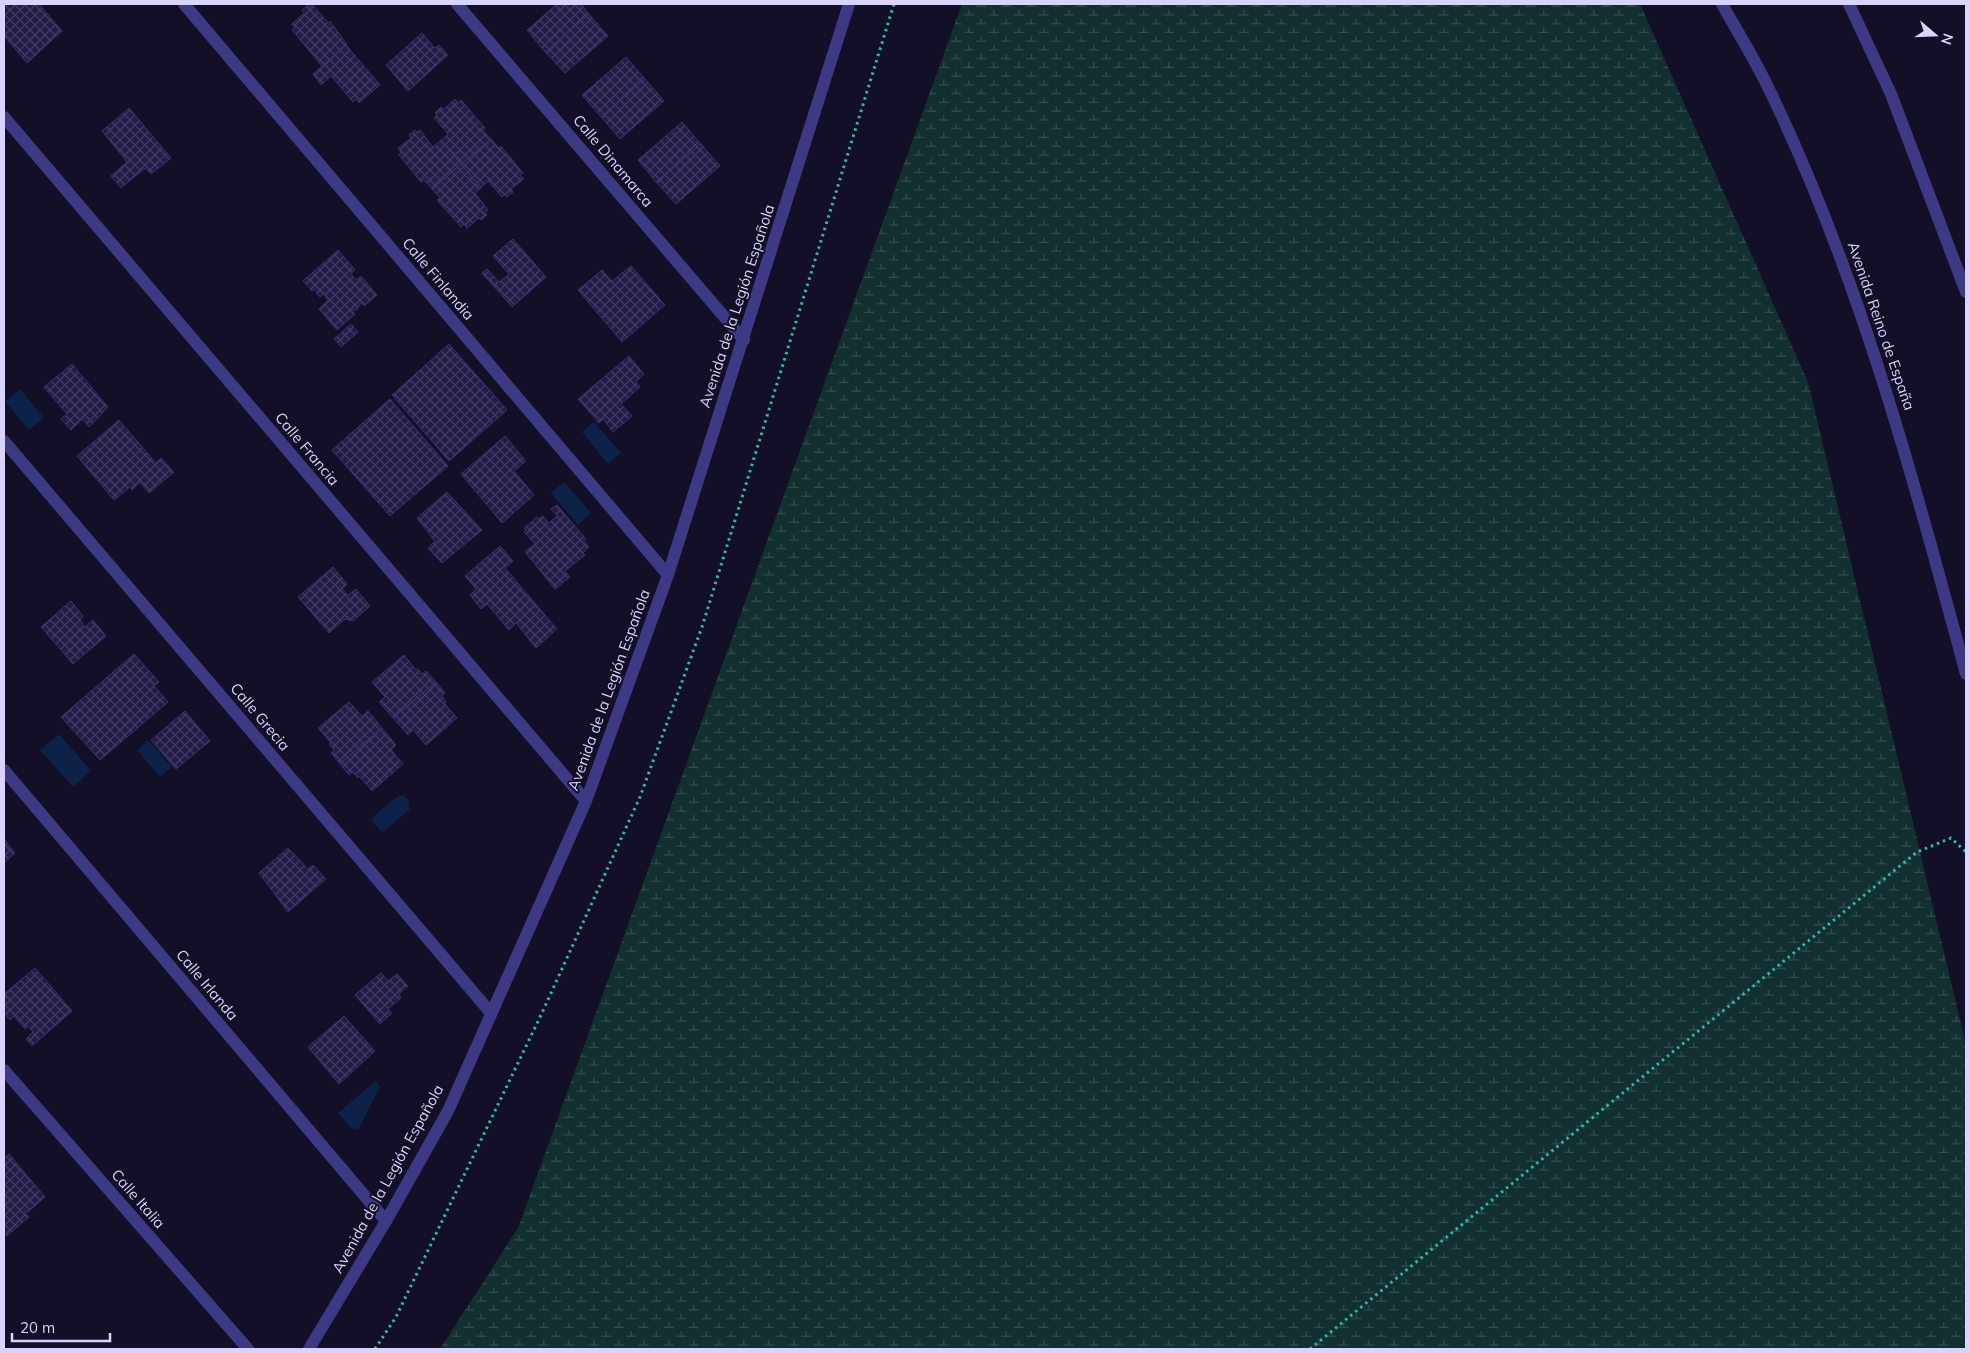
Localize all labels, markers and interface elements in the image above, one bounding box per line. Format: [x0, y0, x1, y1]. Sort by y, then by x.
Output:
north arrow [1910, 10, 1960, 60]
text: N [1937, 31, 1958, 47]
street label: Calle Dinamarca [569, 111, 658, 211]
street label: Avenida de la Legión Española [695, 202, 778, 410]
street label: Calle Finlandia [398, 234, 478, 324]
street label: Avenida Reino de España [1844, 239, 1919, 413]
street label: Calle Francia [271, 408, 343, 489]
street label: Avenida de la Legión Española [563, 587, 654, 793]
street label: Calle Grecia [227, 679, 294, 754]
street label: Calle Irlanda [172, 945, 243, 1024]
street label: Avenida de la Legión Española [328, 1081, 447, 1276]
street label: Calle Italia [107, 1165, 169, 1232]
scale bar [12, 1310, 110, 1342]
text: 20 m [20, 1318, 55, 1337]

